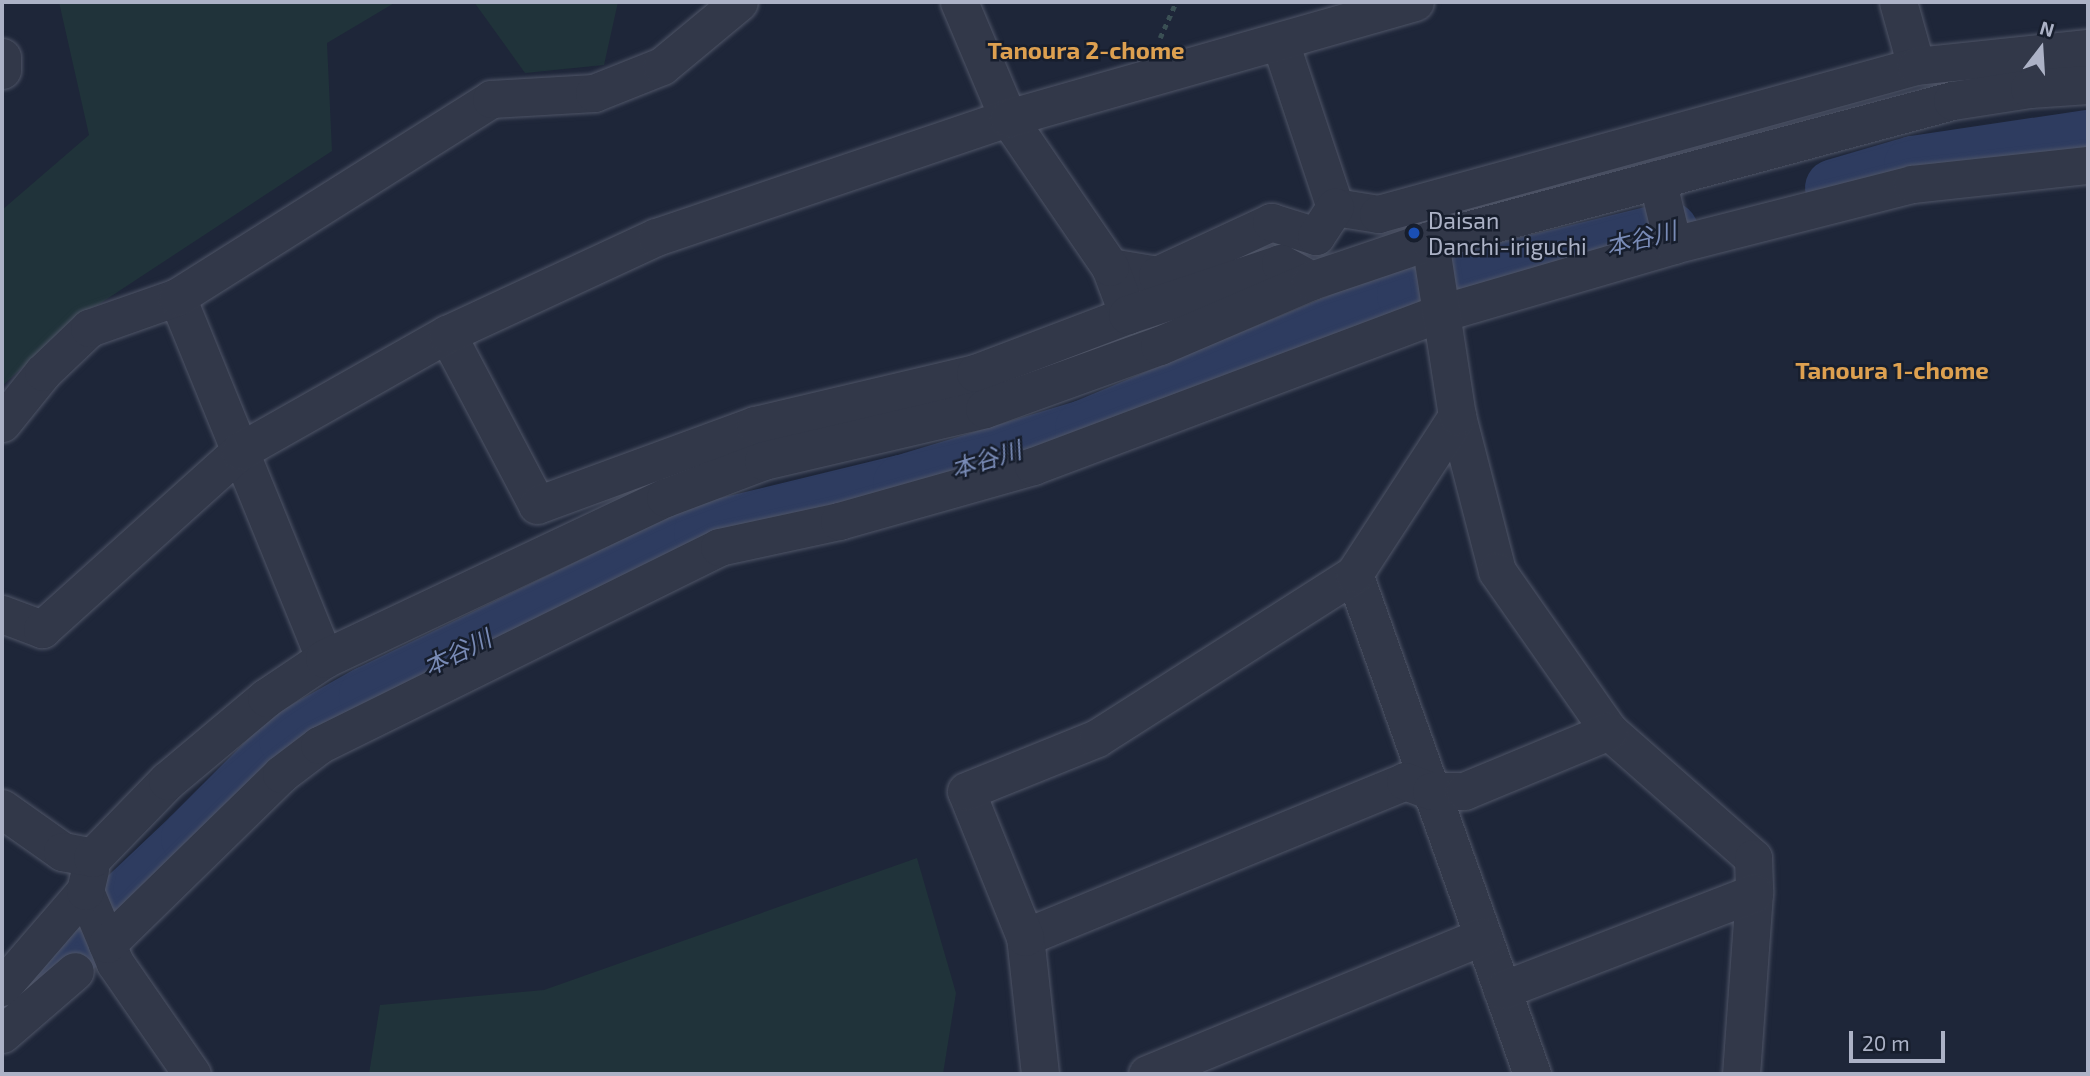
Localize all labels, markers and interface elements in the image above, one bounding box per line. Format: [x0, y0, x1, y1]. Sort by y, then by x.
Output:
north arrow [2006, 14, 2076, 84]
text: N [2037, 15, 2057, 41]
district label: Tanoura 2-chome [987, 36, 1185, 64]
place label: Daisan Danchi-iriguchi [1428, 206, 1587, 260]
water label: 本谷川 [1603, 215, 1679, 261]
marker: Daisan Danchi-iriguchi [1406, 225, 1422, 241]
district label: Tanoura 1-chome [1795, 356, 1989, 384]
water label: 本谷川 [947, 435, 1025, 483]
water label: 本谷川 [418, 623, 496, 681]
scale bar [1852, 1016, 1948, 1060]
text: 20 m [1862, 1030, 1910, 1055]

